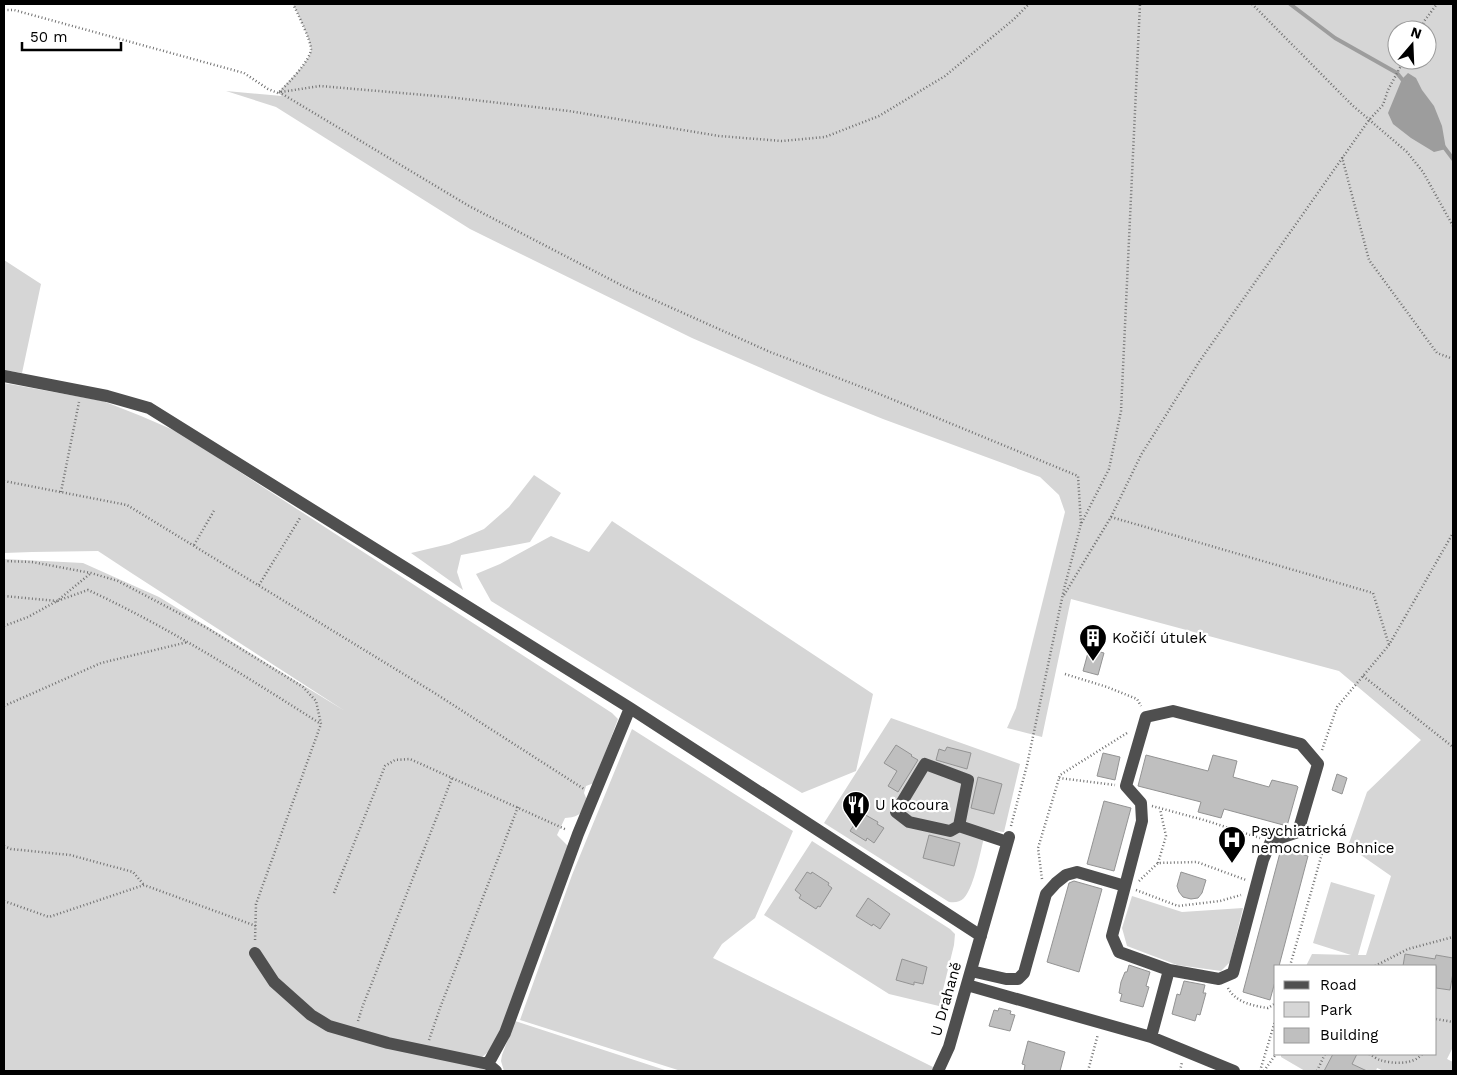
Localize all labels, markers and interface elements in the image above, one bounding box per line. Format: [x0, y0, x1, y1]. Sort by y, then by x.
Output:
scale bar [22, 20, 121, 52]
north arrow [1387, 20, 1437, 70]
text: N [1409, 23, 1424, 42]
text: 50 m [30, 28, 67, 46]
building icon: Kočičí útulek [1078, 623, 1108, 662]
place label: Kočičí útulek [1112, 629, 1207, 647]
restaurant icon: U kocoura [841, 790, 871, 829]
place label: U kocoura [875, 796, 950, 814]
place label: Psychiatrická nemocnice Bohnice [1251, 822, 1395, 857]
hospital icon: Psychiatrická nemocnice Bohnice [1217, 825, 1247, 864]
street label: U Drahaně [927, 960, 965, 1038]
legend [1274, 965, 1437, 1055]
text: Road [1320, 976, 1357, 994]
text: Park [1320, 1001, 1353, 1019]
text: Building [1320, 1026, 1378, 1044]

